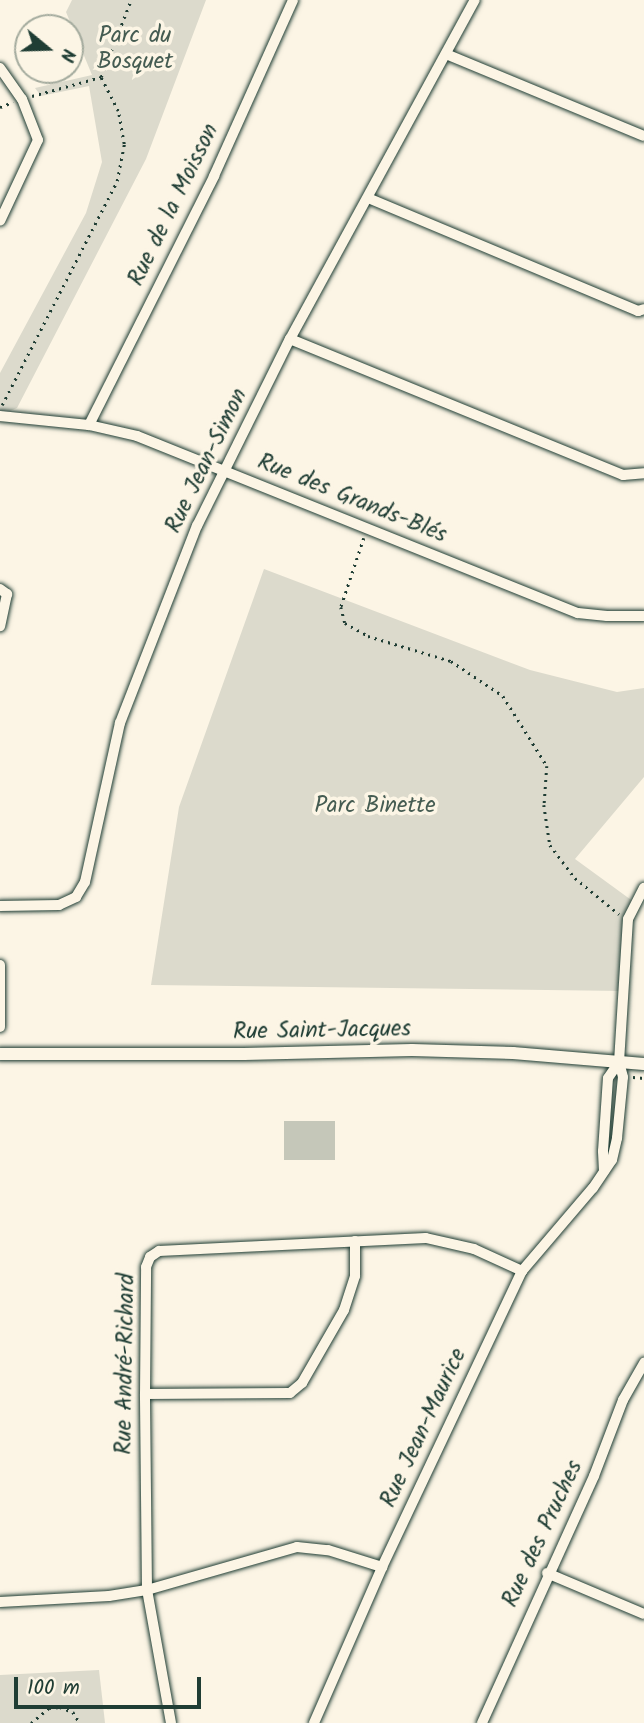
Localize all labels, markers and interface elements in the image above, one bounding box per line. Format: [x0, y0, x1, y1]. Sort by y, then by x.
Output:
north arrow [14, 14, 84, 84]
park label: Parc du Bosquet [97, 22, 173, 76]
text: N [51, 45, 83, 66]
street label: Rue de la Moisson [123, 119, 225, 291]
street label: Rue Jean-Simon [160, 384, 254, 538]
street label: Rue des Grands-Blés [253, 448, 451, 550]
park label: Parc Binette [314, 792, 436, 820]
street label: Rue Saint-Jacques [233, 1016, 411, 1046]
street label: Rue André-Richard [111, 1273, 141, 1455]
street label: Rue Jean-Maurice [375, 1344, 473, 1512]
street label: Rue des Pruches [497, 1456, 589, 1612]
scale bar [18, 1664, 205, 1708]
text: 100 m [27, 1672, 80, 1705]

